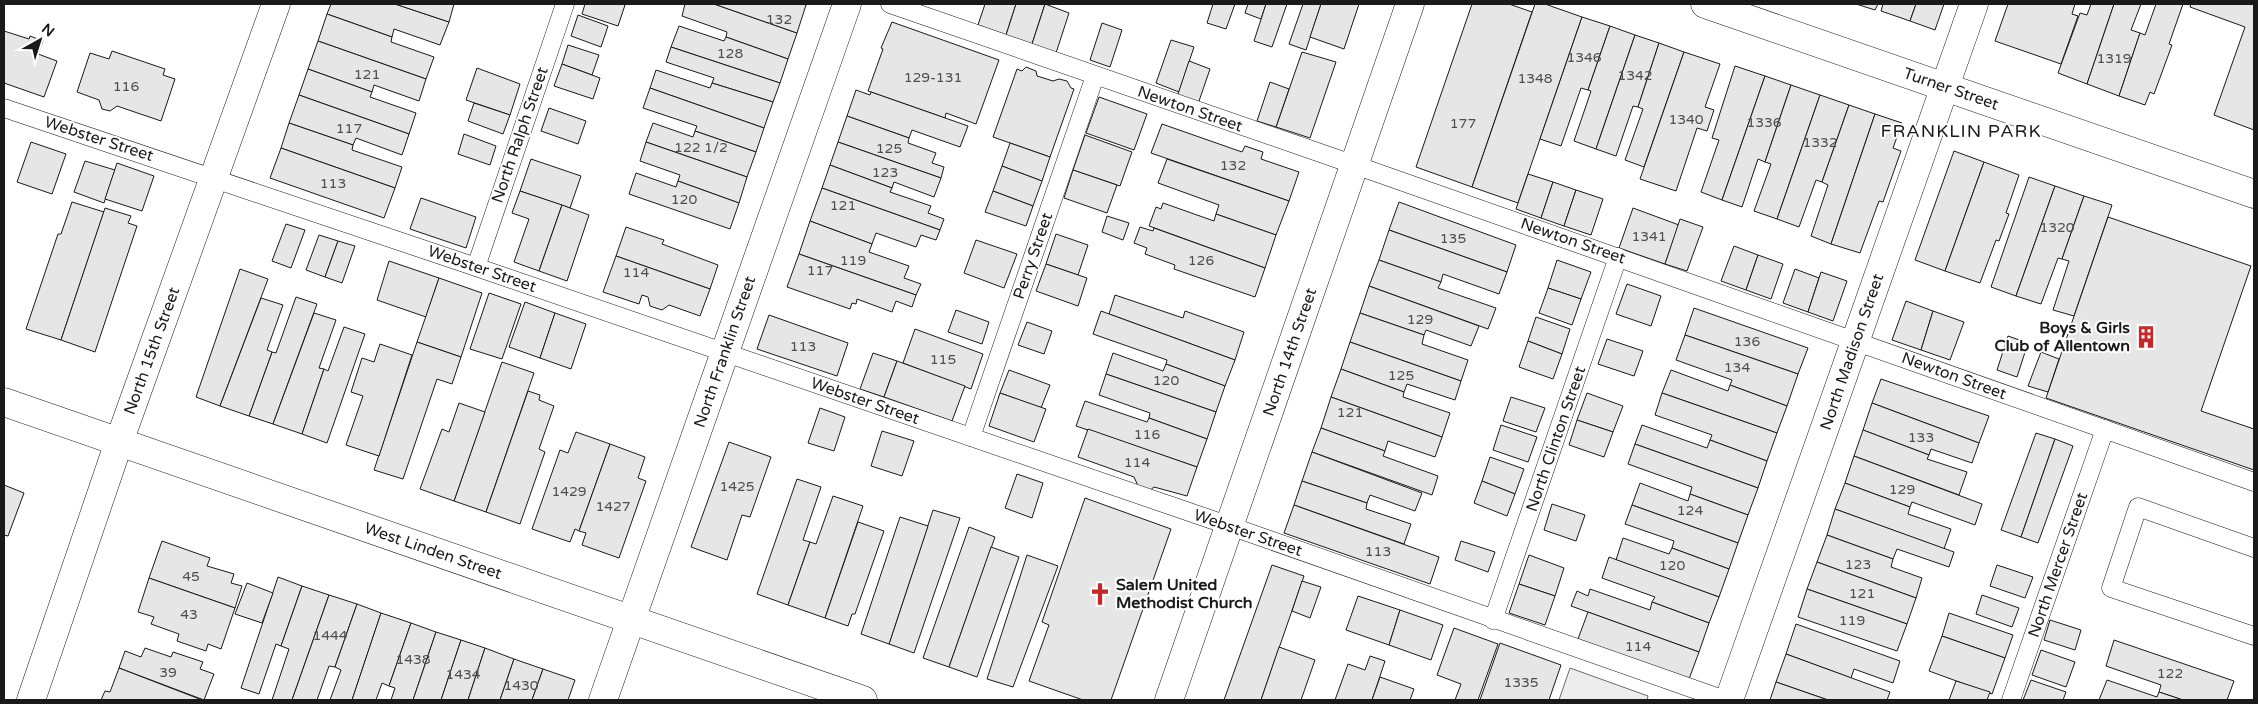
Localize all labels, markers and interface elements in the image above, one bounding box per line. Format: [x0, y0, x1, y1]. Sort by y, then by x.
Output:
house number: 132 [766, 11, 792, 28]
north arrow [15, 15, 65, 65]
text: N [38, 20, 58, 40]
house number: 128 [717, 45, 743, 62]
house number: 1346 [1566, 49, 1602, 66]
house number: 1319 [2096, 50, 2132, 67]
street label: Turner Street [1901, 63, 2001, 115]
street label: North Ralph Street [487, 64, 553, 206]
house number: 121 [354, 66, 380, 83]
house number: 1342 [1617, 67, 1653, 84]
house number: 129-131 [904, 69, 962, 86]
house number: 1348 [1517, 70, 1553, 87]
house number: 116 [113, 78, 139, 95]
street label: Newton Street [1135, 82, 1245, 136]
house number: 1340 [1668, 111, 1704, 128]
street label: Webster Street [42, 112, 156, 166]
house number: 1336 [1746, 114, 1782, 131]
house number: 177 [1450, 115, 1476, 132]
house number: 117 [336, 120, 362, 137]
district label: FRANKLIN PARK [1881, 120, 2041, 142]
house number: 1332 [1802, 134, 1838, 151]
house number: 122 1/2 [674, 139, 728, 156]
house number: 125 [876, 140, 902, 157]
house number: 132 [1220, 157, 1246, 174]
house number: 123 [872, 164, 898, 181]
house number: 113 [320, 175, 346, 192]
house number: 120 [671, 191, 697, 208]
house number: 121 [830, 197, 856, 214]
street label: Perry Street [1009, 210, 1057, 302]
street label: Newton Street [1518, 214, 1628, 268]
house number: 1320 [2039, 219, 2075, 236]
house number: 1341 [1631, 228, 1667, 245]
house number: 135 [1440, 230, 1466, 247]
street label: Webster Street [425, 241, 539, 297]
house number: 119 [840, 252, 866, 269]
house number: 126 [1188, 252, 1214, 269]
house number: 117 [807, 262, 833, 279]
house number: 114 [623, 264, 649, 281]
street label: North Madison Street [1816, 271, 1888, 433]
street label: North Franklin Street [690, 274, 760, 430]
street label: North 15th Street [120, 284, 184, 418]
street label: North 14th Street [1259, 285, 1321, 419]
house number: 129 [1407, 311, 1433, 328]
place label: Boys & Girls Club of Allentown [1995, 318, 2130, 356]
building icon: Boys & Girls Club of Allentown [2133, 324, 2159, 350]
house number: 136 [1734, 333, 1760, 350]
house number: 113 [790, 338, 816, 355]
street label: Newton Street [1899, 348, 2009, 404]
house number: 115 [930, 351, 956, 368]
house number: 134 [1724, 359, 1750, 376]
street label: North Clinton Street [1522, 364, 1590, 514]
house number: 125 [1388, 367, 1414, 384]
house number: 120 [1153, 372, 1179, 389]
street label: Webster Street [808, 373, 922, 429]
house number: 121 [1337, 404, 1363, 421]
house number: 116 [1134, 426, 1160, 443]
house number: 133 [1908, 429, 1934, 446]
house number: 114 [1124, 454, 1150, 471]
house number: 1425 [719, 478, 755, 495]
house number: 129 [1889, 481, 1915, 498]
house number: 1429 [551, 483, 587, 500]
street label: North Mercer Street [2024, 490, 2092, 640]
house number: 1427 [595, 498, 631, 515]
house number: 124 [1677, 502, 1703, 519]
street label: Webster Street [1191, 505, 1305, 561]
street label: West Linden Street [362, 518, 504, 584]
house number: 113 [1365, 543, 1391, 560]
house number: 123 [1845, 556, 1871, 573]
house number: 120 [1659, 557, 1685, 574]
house number: 45 [182, 568, 200, 585]
place label: Salem United Methodist Church [1116, 575, 1253, 613]
church icon: Salem United Methodist Church [1087, 581, 1113, 607]
house number: 121 [1849, 585, 1875, 602]
house number: 43 [180, 606, 198, 623]
house number: 119 [1839, 612, 1865, 629]
house number: 1444 [312, 627, 348, 644]
house number: 114 [1625, 638, 1651, 655]
house number: 1438 [395, 651, 431, 668]
house number: 39 [159, 664, 177, 681]
house number: 122 [2157, 665, 2183, 682]
house number: 1434 [445, 666, 481, 683]
house number: 1335 [1503, 674, 1539, 691]
house number: 1430 [503, 677, 539, 694]

